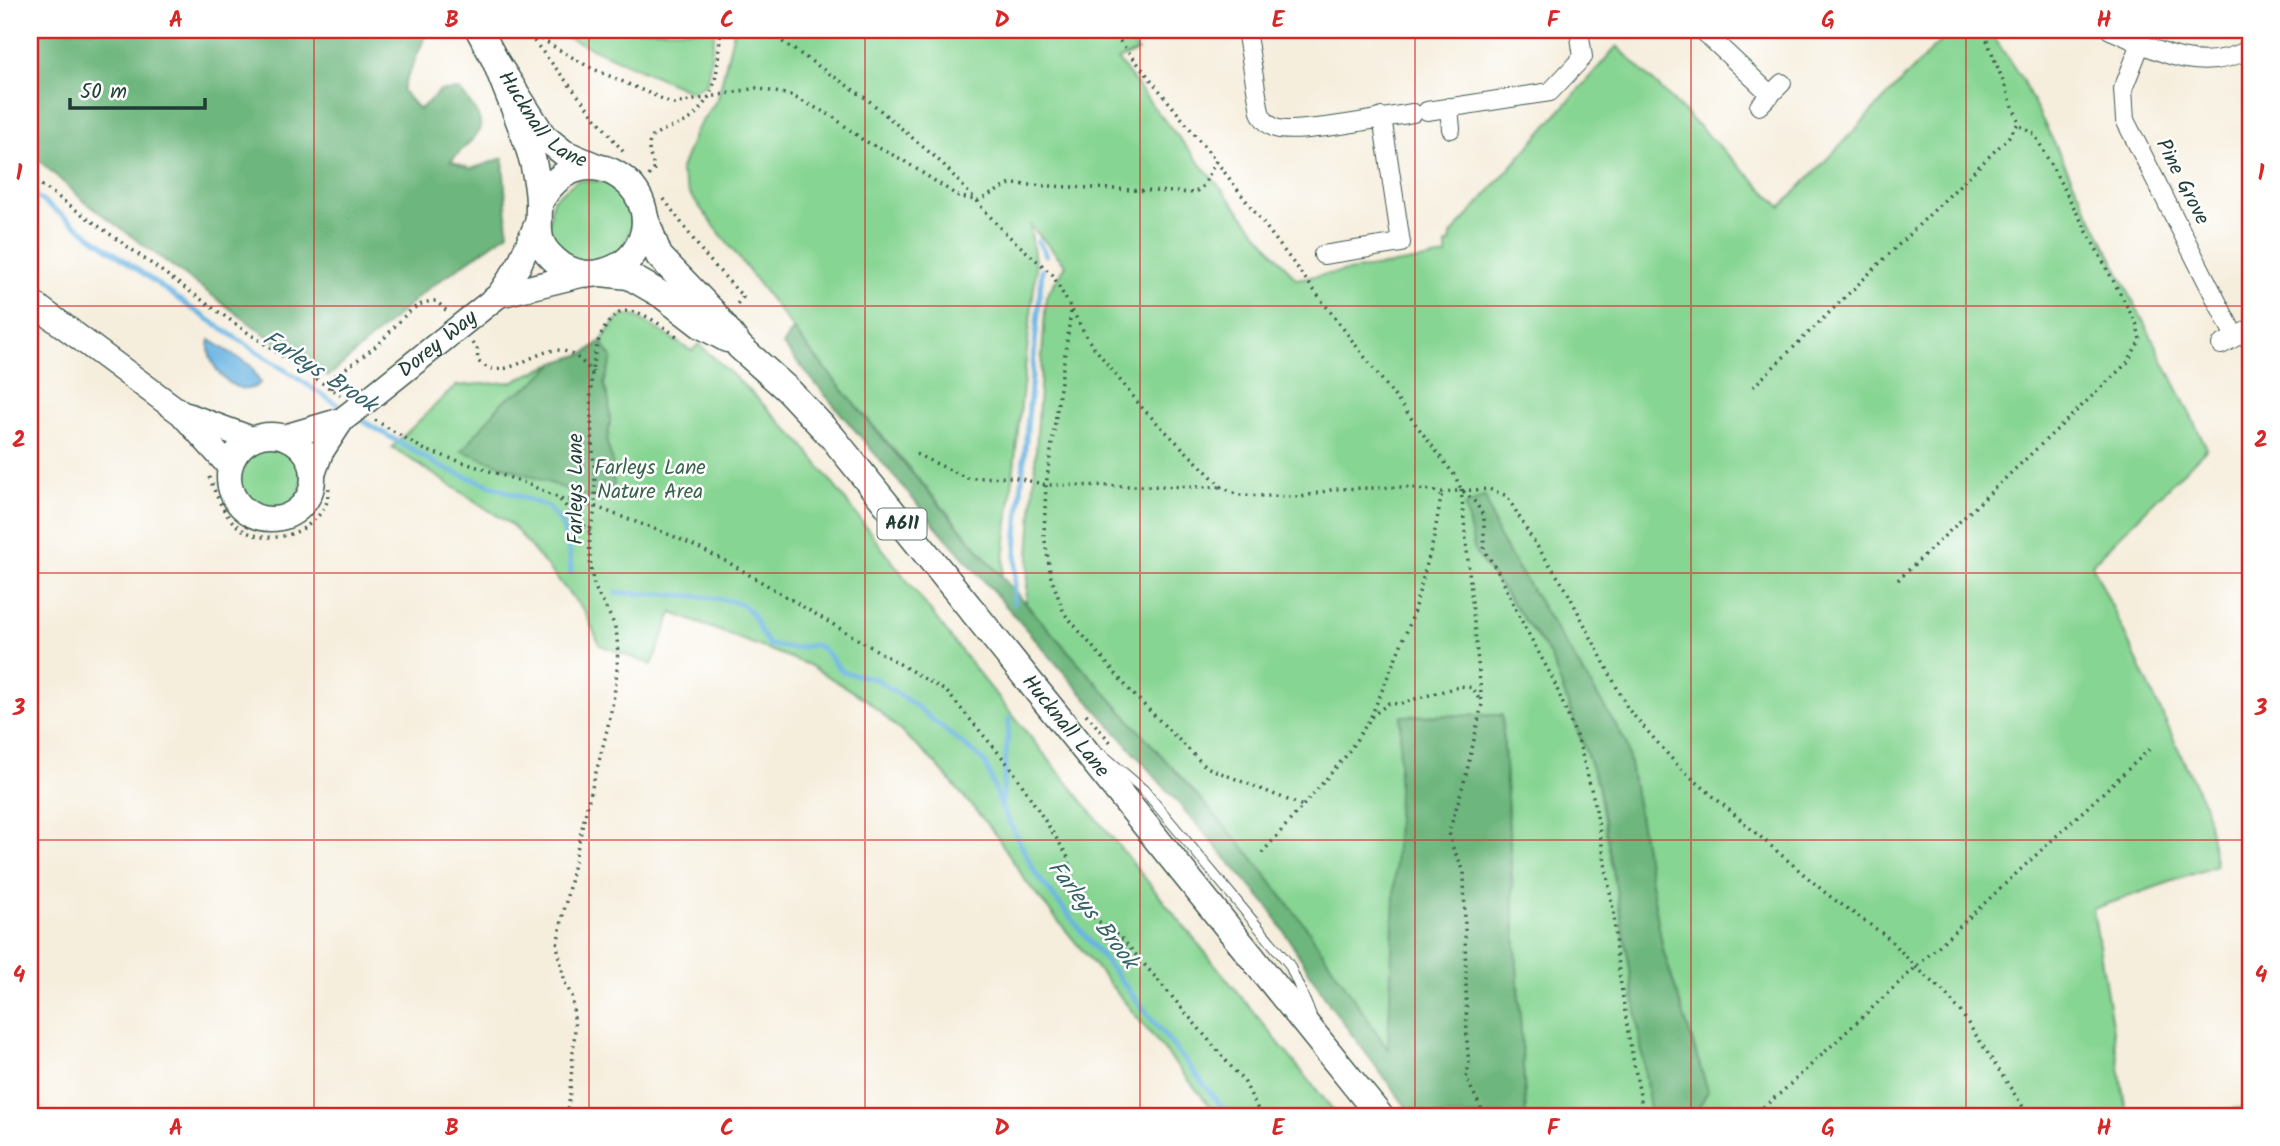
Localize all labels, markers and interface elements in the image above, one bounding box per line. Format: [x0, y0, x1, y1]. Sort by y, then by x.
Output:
text: A [169, 3, 183, 39]
text: B [445, 3, 459, 39]
text: C [720, 3, 734, 39]
text: D [994, 3, 1010, 39]
text: E [1272, 3, 1286, 39]
text: F [1547, 3, 1561, 39]
text: G [1821, 3, 1835, 39]
text: H [2097, 3, 2112, 39]
street label: Hucknall Lane [489, 64, 593, 178]
scale bar [70, 66, 205, 110]
text: 50 m [80, 76, 127, 109]
street label: Pine Grove [2146, 133, 2218, 231]
text: 1 [16, 156, 23, 192]
text: 1 [2258, 156, 2265, 192]
street label: Dorey Way [391, 302, 485, 386]
water label: Farleys Brook [255, 321, 386, 424]
text: 2 [12, 423, 26, 459]
text: 2 [2254, 423, 2268, 459]
street label: Farleys Lane [560, 433, 593, 545]
park label: Farleys Lane Nature Area [594, 452, 706, 509]
road number: A611 [878, 509, 926, 540]
street label: Hucknall Lane [1013, 667, 1118, 786]
text: 3 [12, 691, 26, 727]
text: 3 [2254, 691, 2268, 727]
water label: Farleys Brook [1038, 853, 1148, 980]
text: 4 [13, 958, 26, 994]
text: 4 [2255, 958, 2268, 994]
text: A [169, 1111, 183, 1146]
text: B [445, 1111, 459, 1146]
text: C [720, 1111, 734, 1146]
text: D [994, 1111, 1010, 1146]
text: E [1272, 1111, 1286, 1146]
text: F [1547, 1111, 1561, 1146]
text: G [1821, 1111, 1835, 1146]
text: H [2097, 1111, 2112, 1146]

